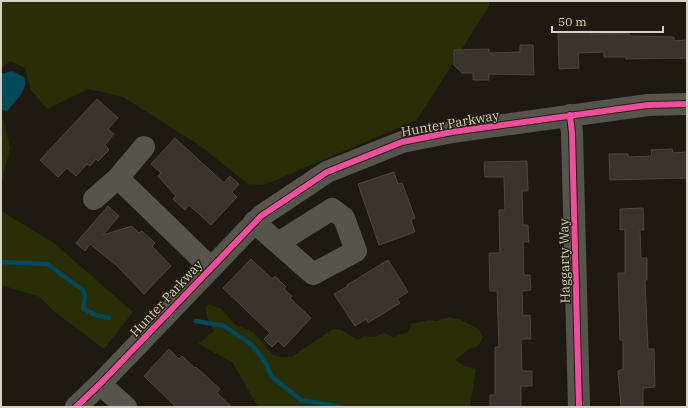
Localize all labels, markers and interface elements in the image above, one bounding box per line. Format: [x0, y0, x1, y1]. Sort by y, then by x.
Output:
scale bar [552, 8, 663, 34]
text: 50 m [558, 14, 587, 29]
street label: Hunter Parkway [400, 106, 500, 140]
street label: Haggarty Way [555, 218, 574, 303]
street label: Hunter Parkway [126, 256, 206, 340]

